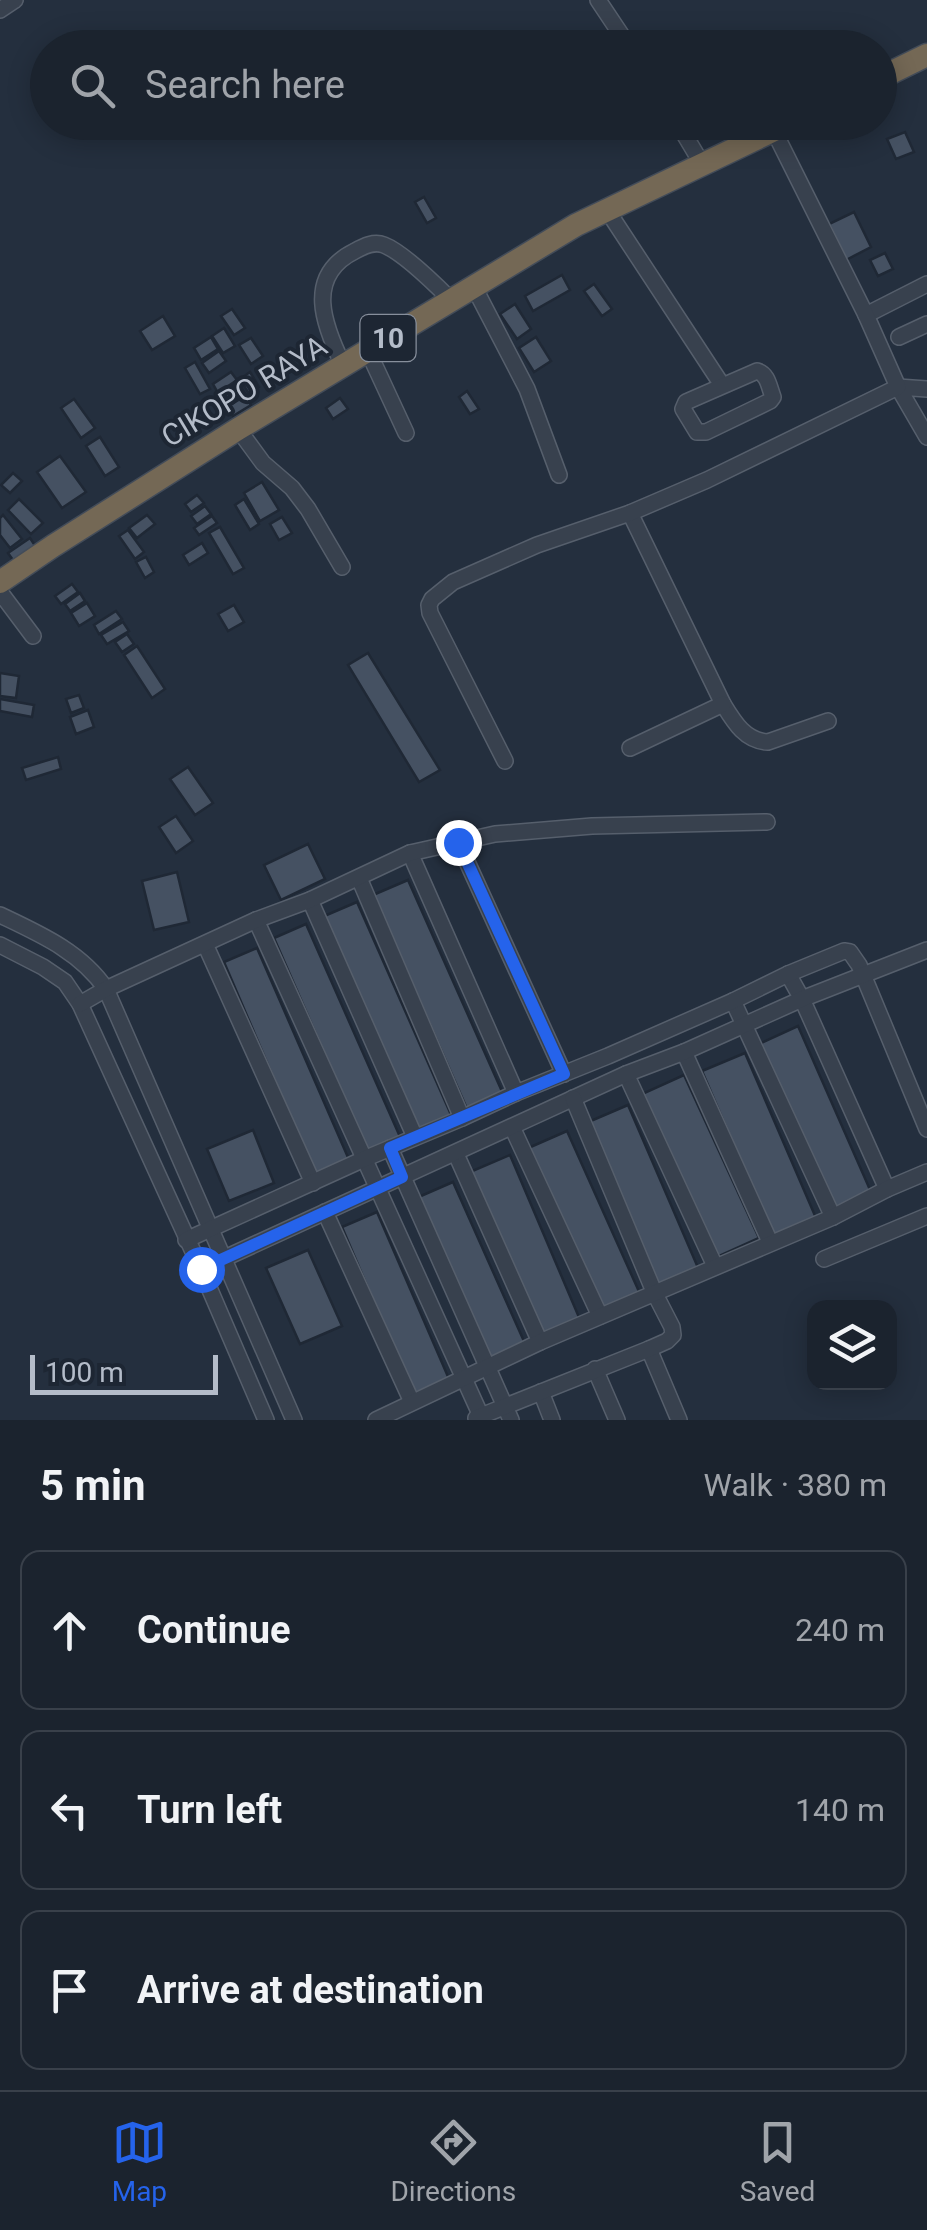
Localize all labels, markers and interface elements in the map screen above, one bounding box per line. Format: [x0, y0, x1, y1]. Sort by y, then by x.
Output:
search box [30, 30, 897, 140]
icon: search [65, 58, 120, 113]
text: Search here [145, 63, 345, 107]
road number: 10 [360, 315, 416, 361]
street label: CIKOPO RAYA [155, 328, 333, 454]
route end [436, 820, 482, 866]
route start [179, 1247, 225, 1293]
map controls [807, 1300, 897, 1390]
button: layers [807, 1300, 897, 1390]
scale bar [30, 1350, 218, 1394]
text: 100 m [45, 1356, 124, 1389]
text: 5 min [40, 1461, 146, 1510]
text: Walk · 380 m [704, 1466, 887, 1504]
icon: ahead [42, 1603, 97, 1658]
text: Continue [137, 1608, 291, 1652]
text: 240 m [795, 1611, 885, 1649]
icon: left [42, 1783, 97, 1838]
text: Turn left [137, 1788, 282, 1832]
text: 140 m [795, 1791, 885, 1829]
icon: arrive [42, 1963, 97, 2018]
text: Arrive at destination [137, 1968, 484, 2012]
tab: Map [112, 2115, 167, 2208]
tab: Directions [390, 2115, 516, 2208]
tab: Saved [740, 2115, 815, 2208]

